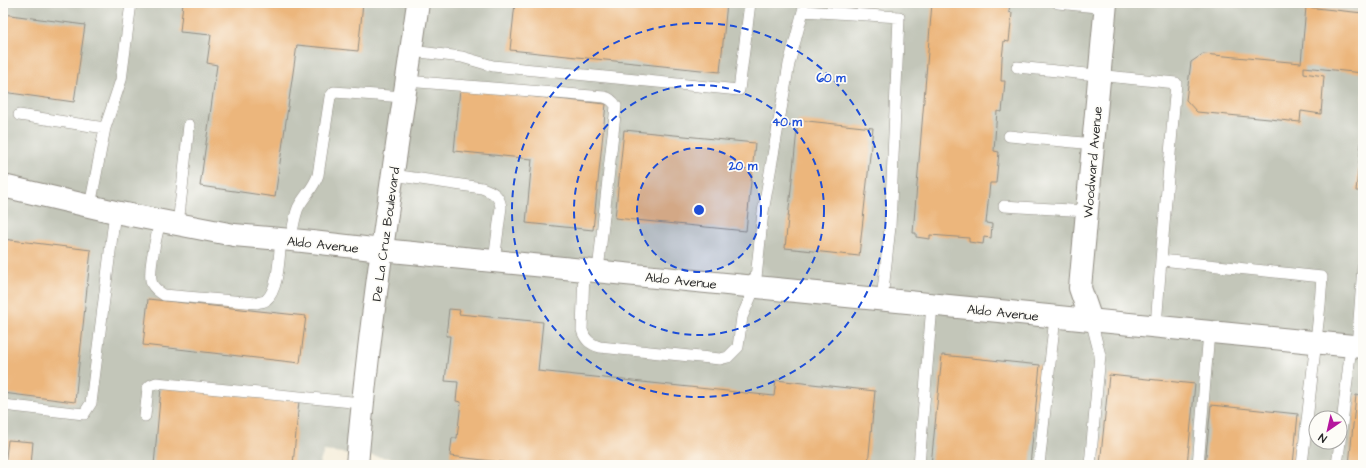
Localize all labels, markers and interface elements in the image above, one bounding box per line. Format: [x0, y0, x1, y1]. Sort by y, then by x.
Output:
text: 60 m [816, 70, 846, 87]
street label: Woodward Avenue [1079, 106, 1107, 219]
text: 40 m [772, 114, 803, 131]
text: 20 m [728, 158, 758, 175]
street label: De La Cruz Boulevard [368, 165, 404, 303]
centre of rings [692, 203, 706, 217]
street label: Aldo Avenue [286, 232, 360, 258]
street label: Aldo Avenue [644, 268, 718, 294]
street label: Aldo Avenue [966, 300, 1040, 326]
north arrow [1308, 410, 1348, 450]
text: N [1316, 430, 1330, 446]

